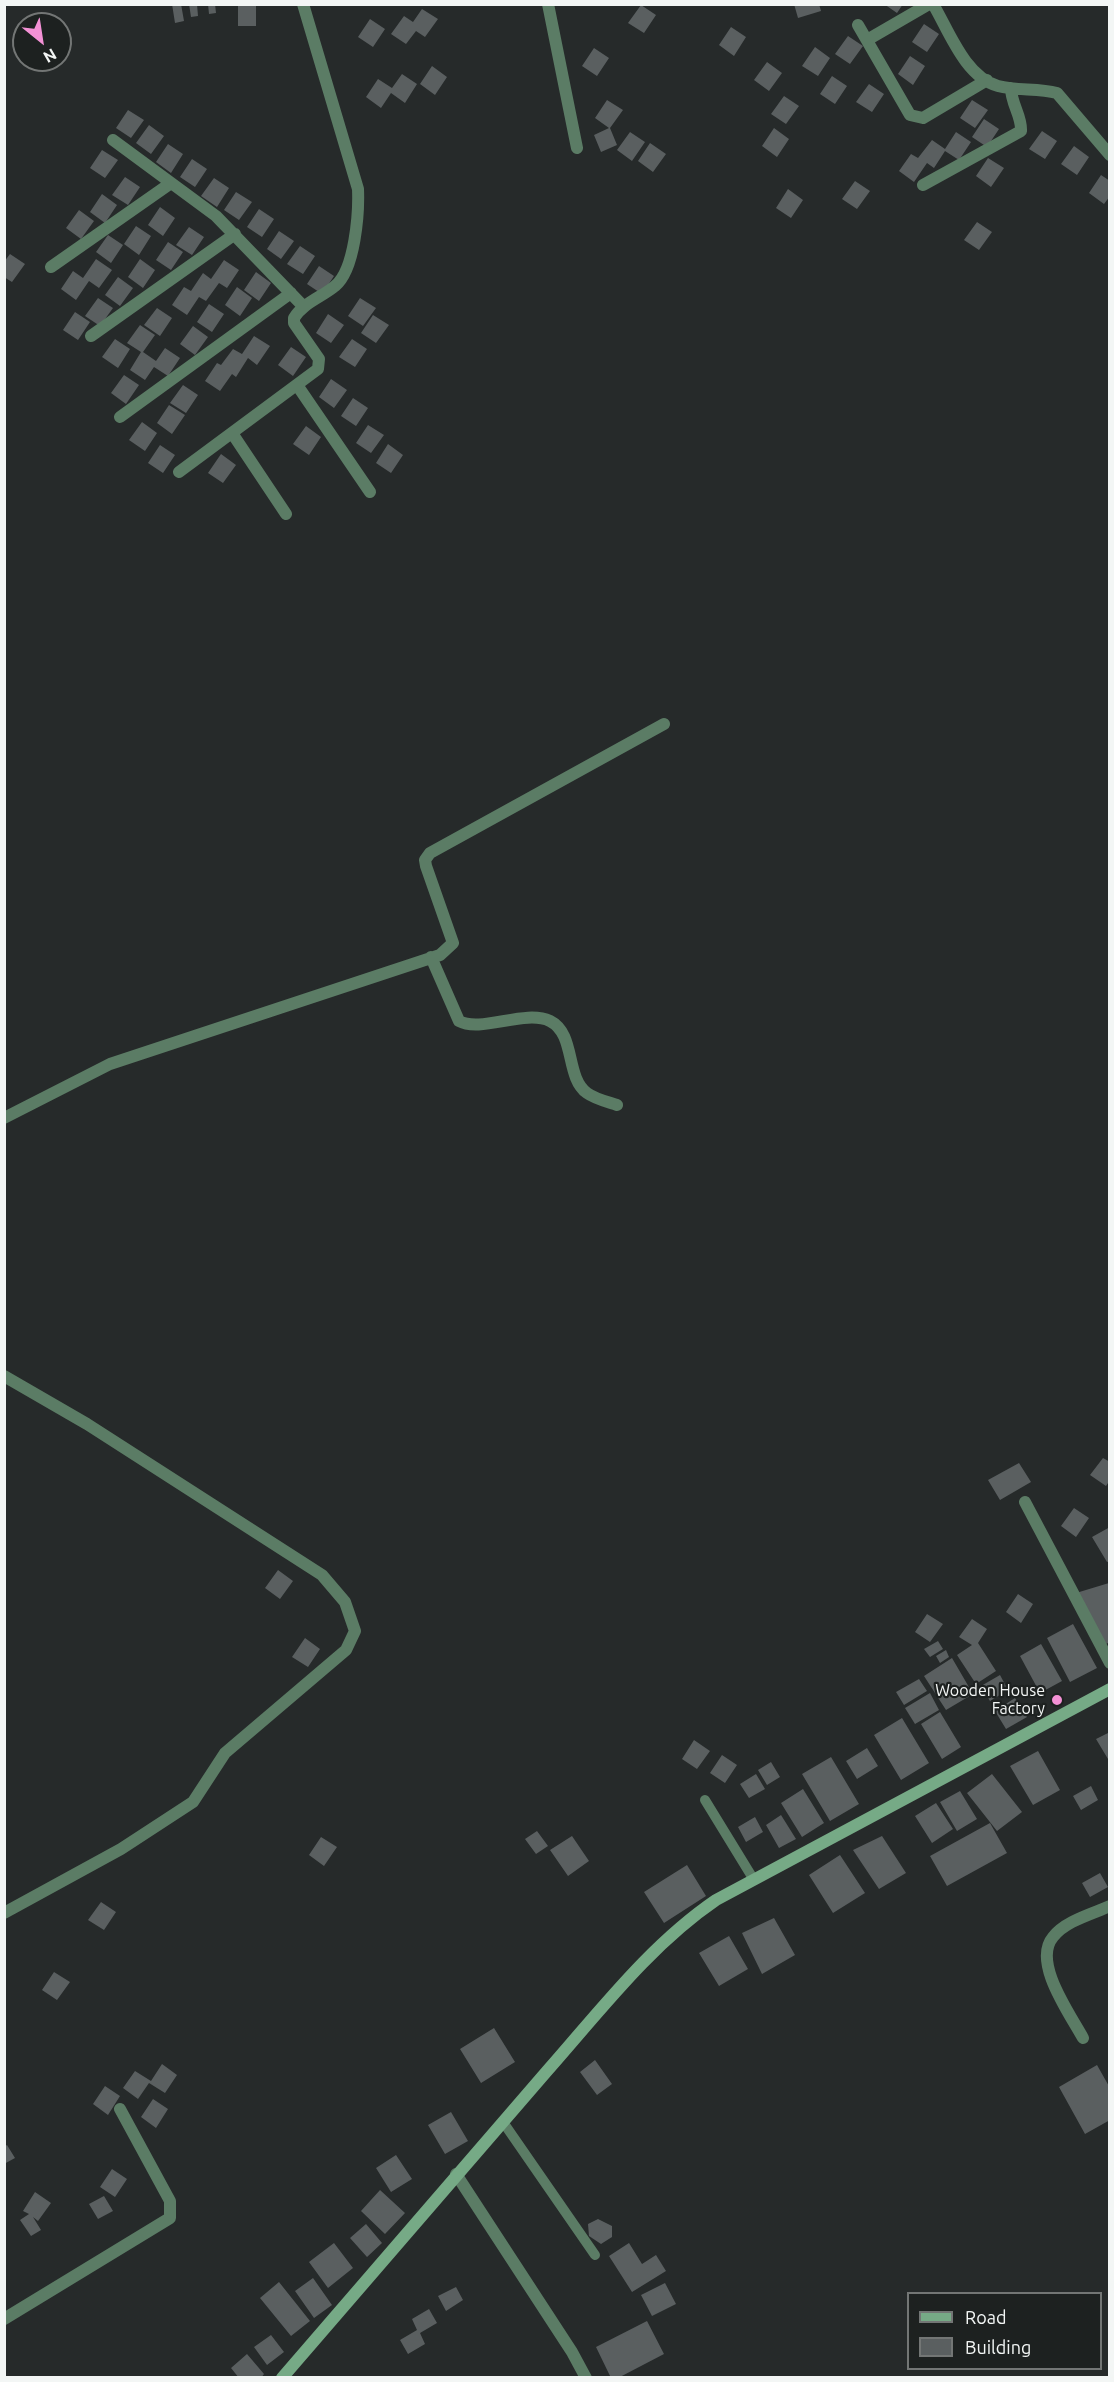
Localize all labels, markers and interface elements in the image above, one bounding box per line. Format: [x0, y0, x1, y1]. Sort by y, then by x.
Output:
north arrow [12, 12, 72, 72]
text: N [40, 45, 60, 67]
place label: Wooden House Factory [935, 1681, 1045, 1719]
marker: Wooden House Factory [1050, 1693, 1064, 1707]
legend [907, 2292, 1102, 2370]
text: Road [965, 2307, 1007, 2327]
text: Building [965, 2337, 1031, 2357]

